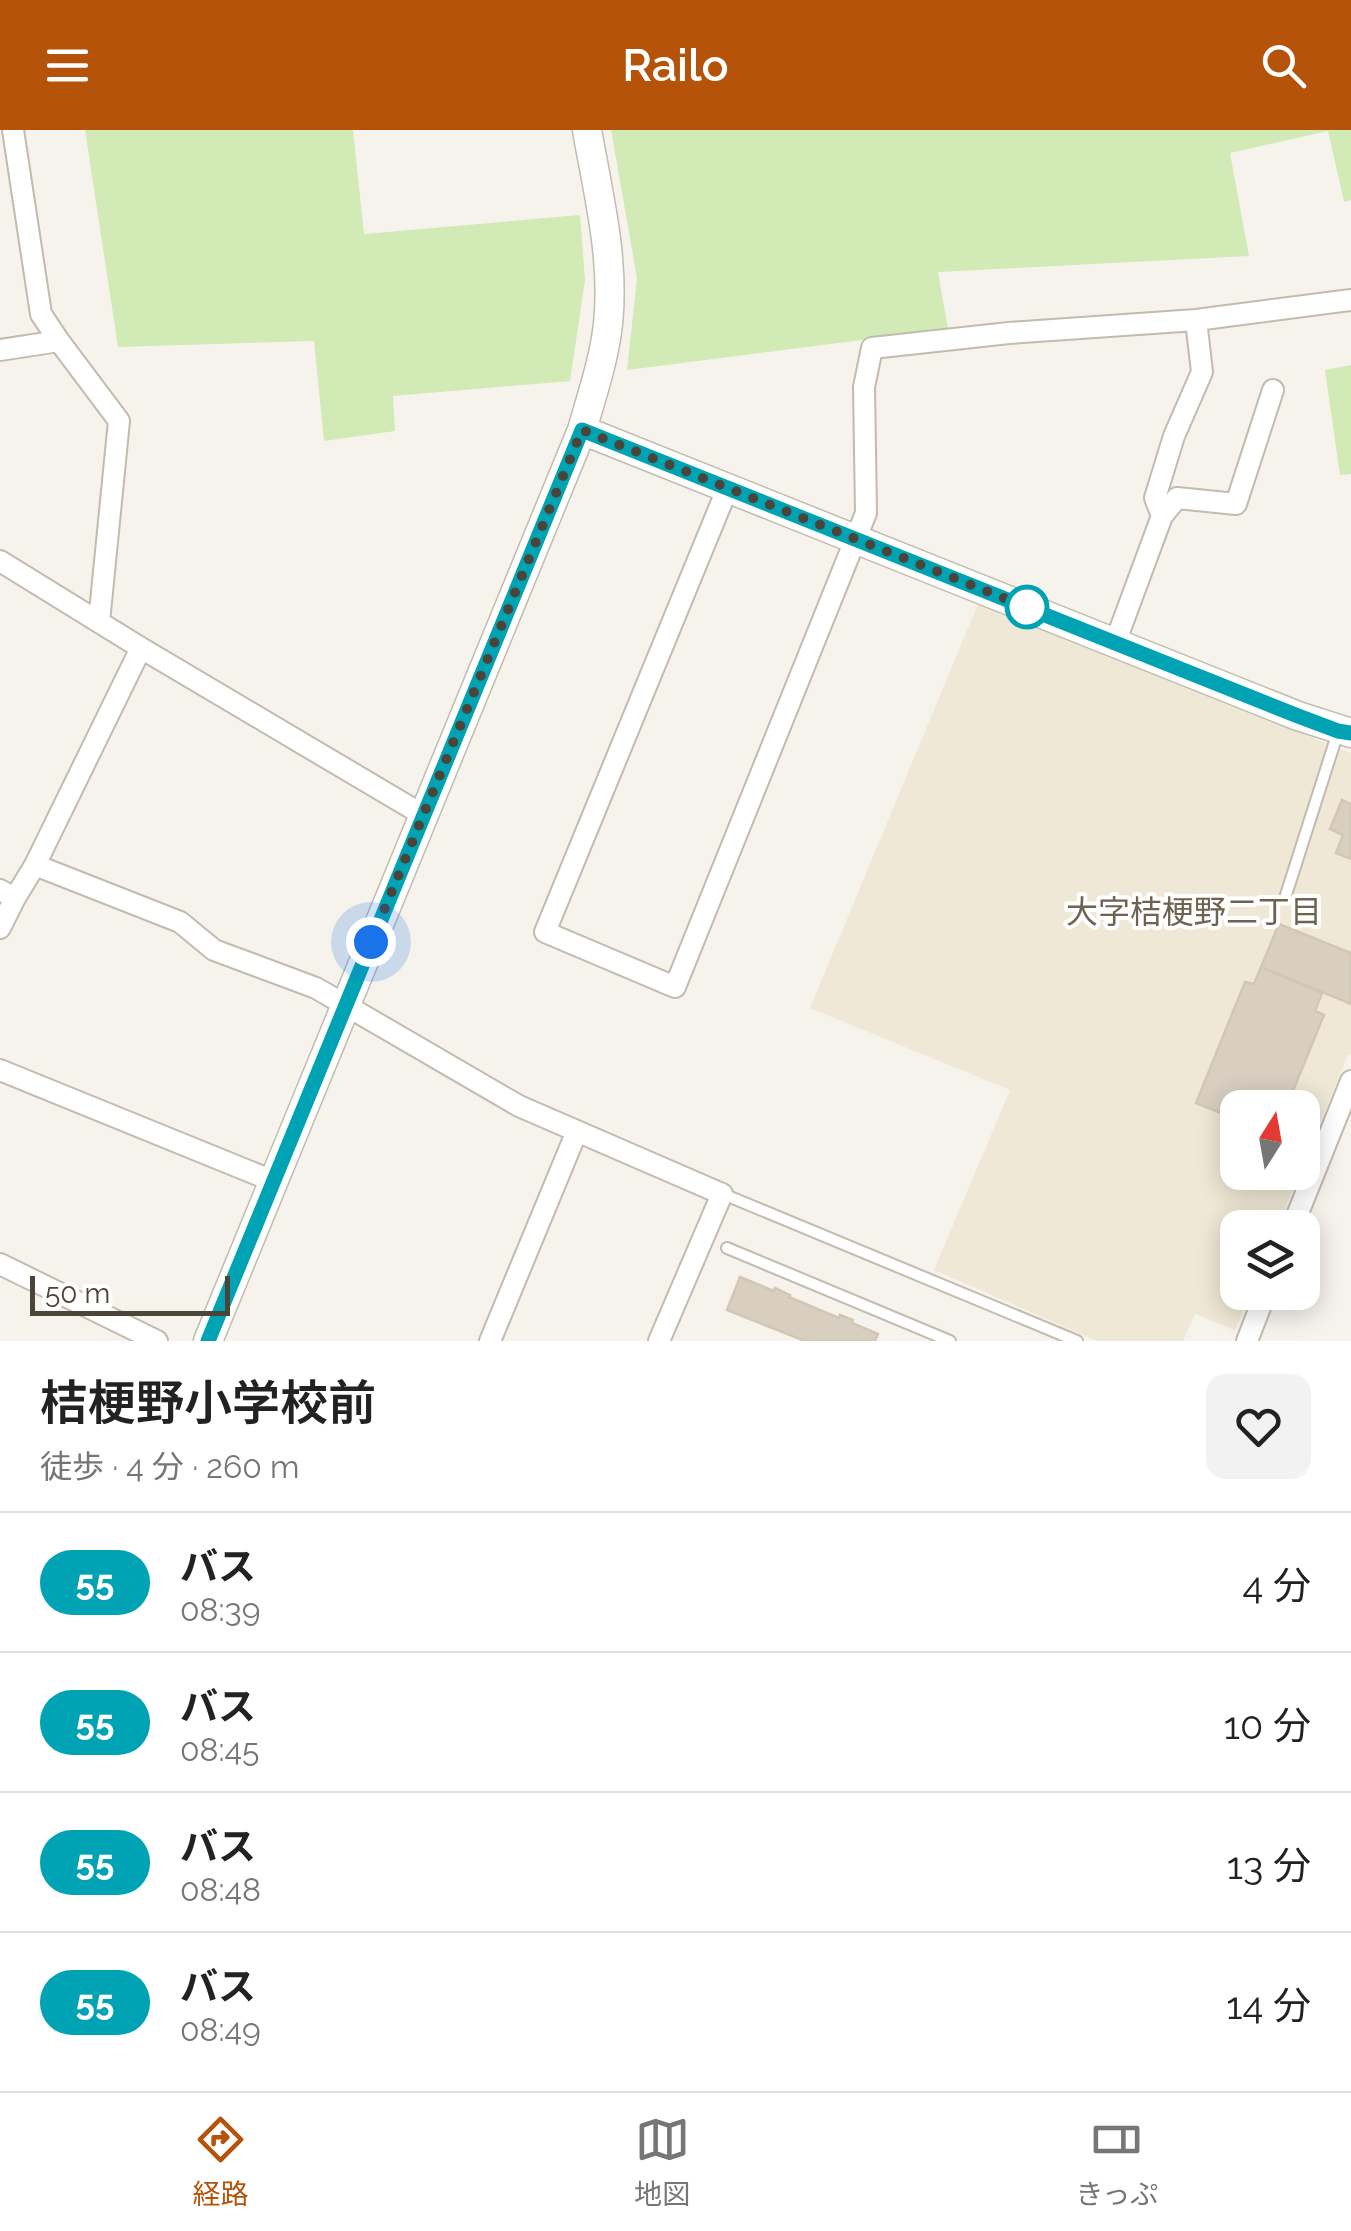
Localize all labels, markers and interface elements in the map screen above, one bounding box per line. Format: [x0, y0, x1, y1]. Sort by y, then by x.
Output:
icon: menu [40, 38, 95, 93]
icon: search [1256, 38, 1311, 93]
text: Railo [622, 39, 729, 92]
unlabelled marker [1006, 586, 1048, 628]
district label: 大字桔梗野二丁目 [1066, 893, 1322, 930]
your location [346, 917, 396, 967]
north arrow [1220, 1090, 1320, 1190]
map controls [1220, 1090, 1320, 1310]
button: layers [1220, 1210, 1320, 1310]
scale bar [30, 1271, 230, 1316]
text: 50 m [45, 1277, 110, 1310]
button: heart [1206, 1374, 1311, 1479]
text: 桔梗野小学校前 [40, 1375, 376, 1431]
text: 徒歩 · 4 分 · 260 m [40, 1448, 300, 1485]
text: バス [180, 1544, 256, 1589]
text: 55 [76, 1562, 114, 1603]
text: 4 分 [1243, 1563, 1311, 1608]
text: 08:39 [180, 1591, 260, 1628]
text: バス [180, 1684, 256, 1729]
text: 55 [76, 1702, 114, 1743]
text: 10 分 [1224, 1703, 1311, 1748]
text: 08:45 [180, 1731, 260, 1768]
text: バス [180, 1824, 256, 1869]
text: 55 [76, 1842, 114, 1883]
text: 13 分 [1227, 1843, 1311, 1888]
text: 08:48 [180, 1871, 261, 1908]
text: バス [180, 1964, 256, 2009]
text: 55 [76, 1982, 114, 2023]
text: 14 分 [1226, 1983, 1311, 2028]
text: 08:49 [180, 2011, 261, 2048]
tab: 経路 [193, 2112, 249, 2212]
tab: 地図 [634, 2112, 690, 2212]
tab: きっぷ [1075, 2112, 1158, 2212]

